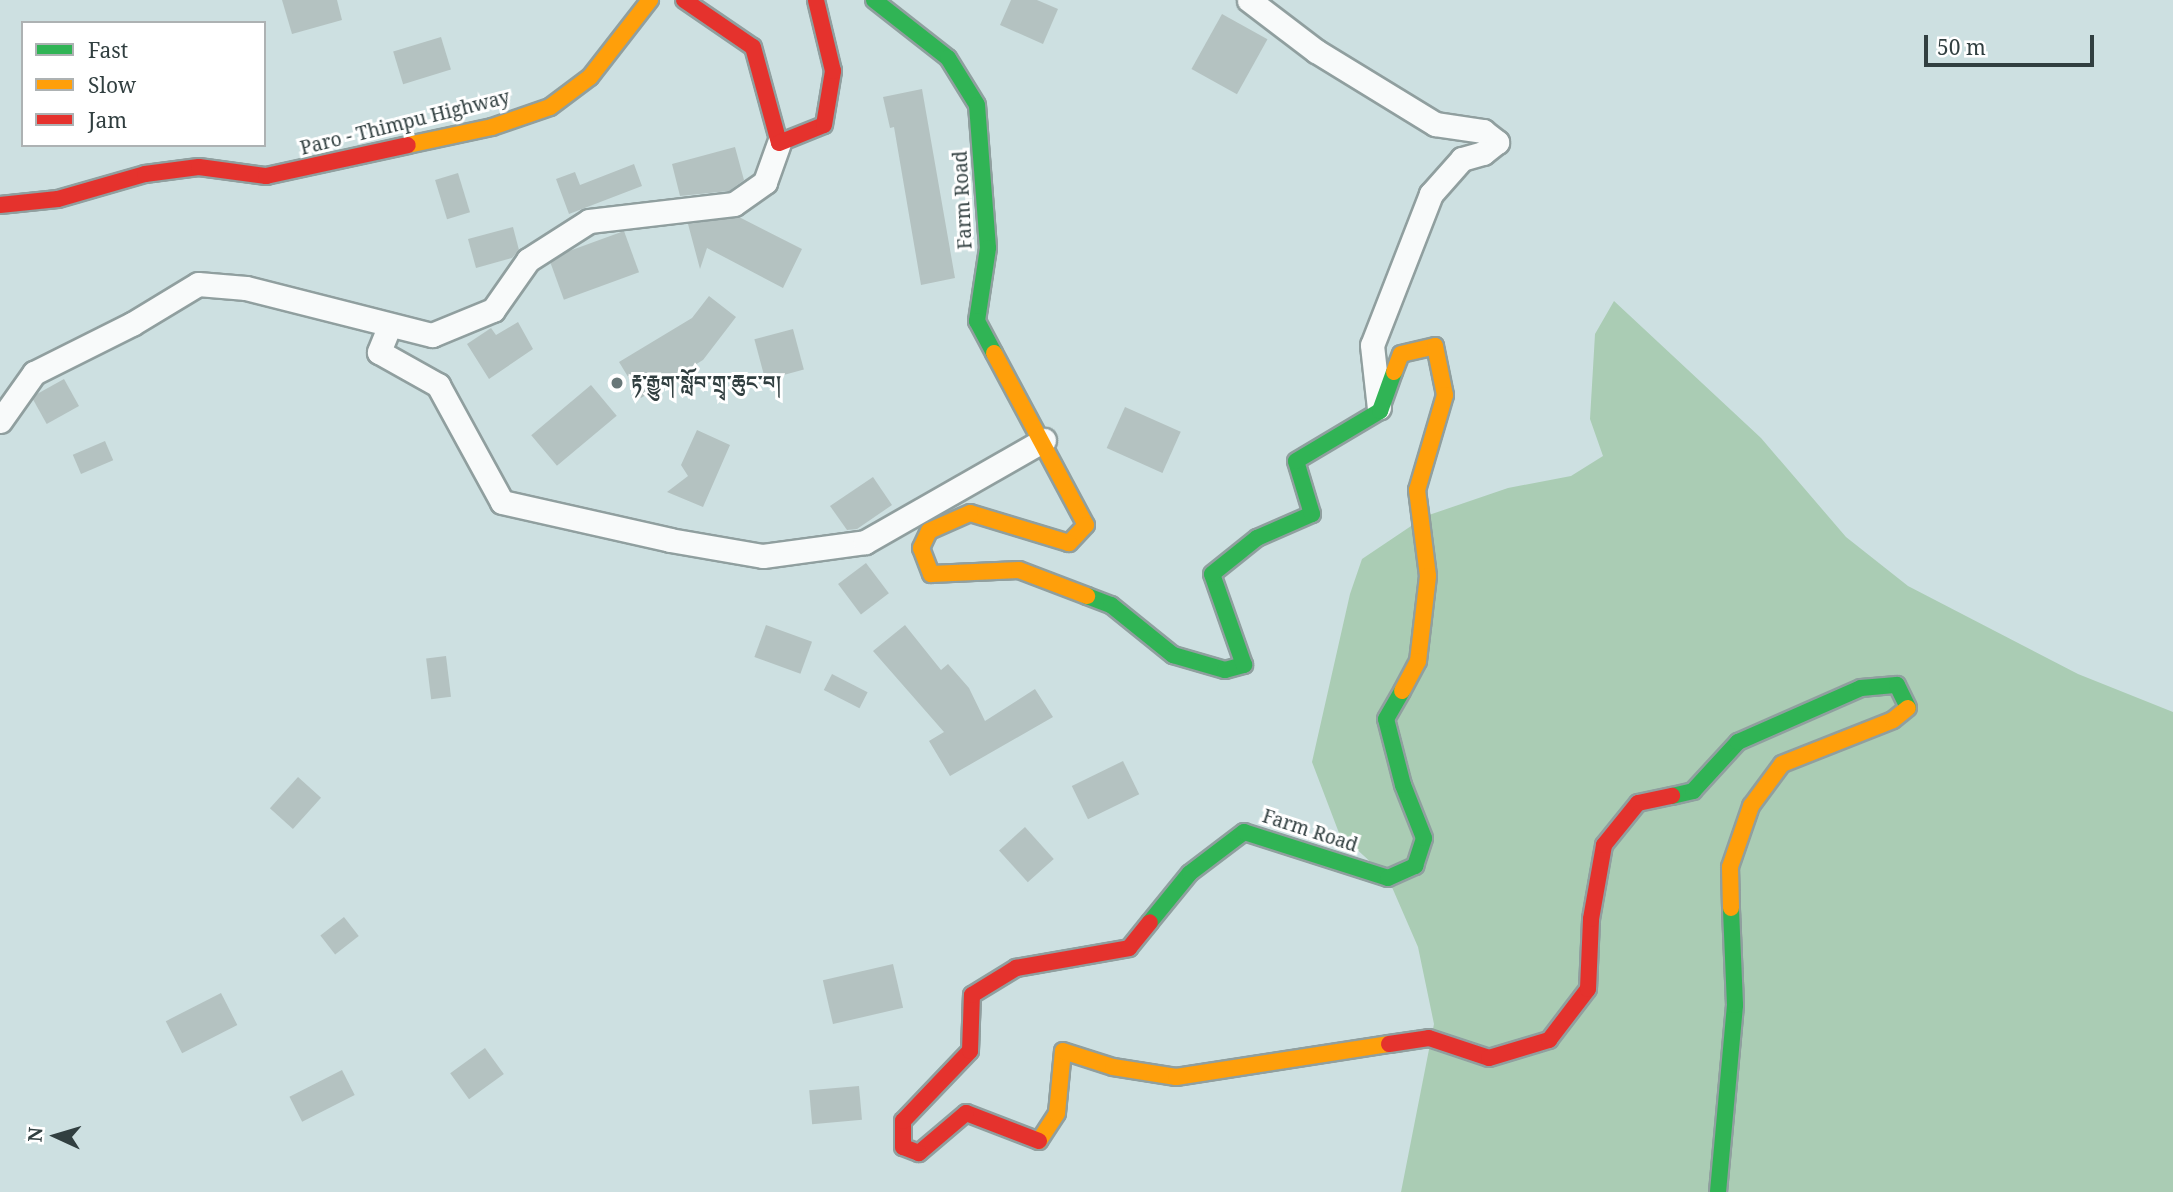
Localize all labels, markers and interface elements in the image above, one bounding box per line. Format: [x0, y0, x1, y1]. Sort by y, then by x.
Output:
legend [21, 21, 266, 147]
scale bar [1928, 21, 2098, 65]
text: 50 m [1937, 33, 1986, 61]
text: Fast [88, 36, 128, 64]
text: Slow [88, 71, 136, 99]
street label: Paro - Thimpu Highway [298, 86, 512, 160]
text: Jam [88, 106, 127, 134]
street label: Farm Road [949, 150, 977, 250]
place label: རྟ་རྒྱུག་སློབ་གྲྭ་ཆུང་བ། [631, 372, 781, 394]
marker: རྟ་རྒྱུག་སློབ་གྲྭ་ཆུང་བ། [609, 375, 625, 391]
street label: Farm Road [1260, 805, 1360, 857]
north arrow [21, 1101, 91, 1171]
text: N [22, 1126, 49, 1143]

